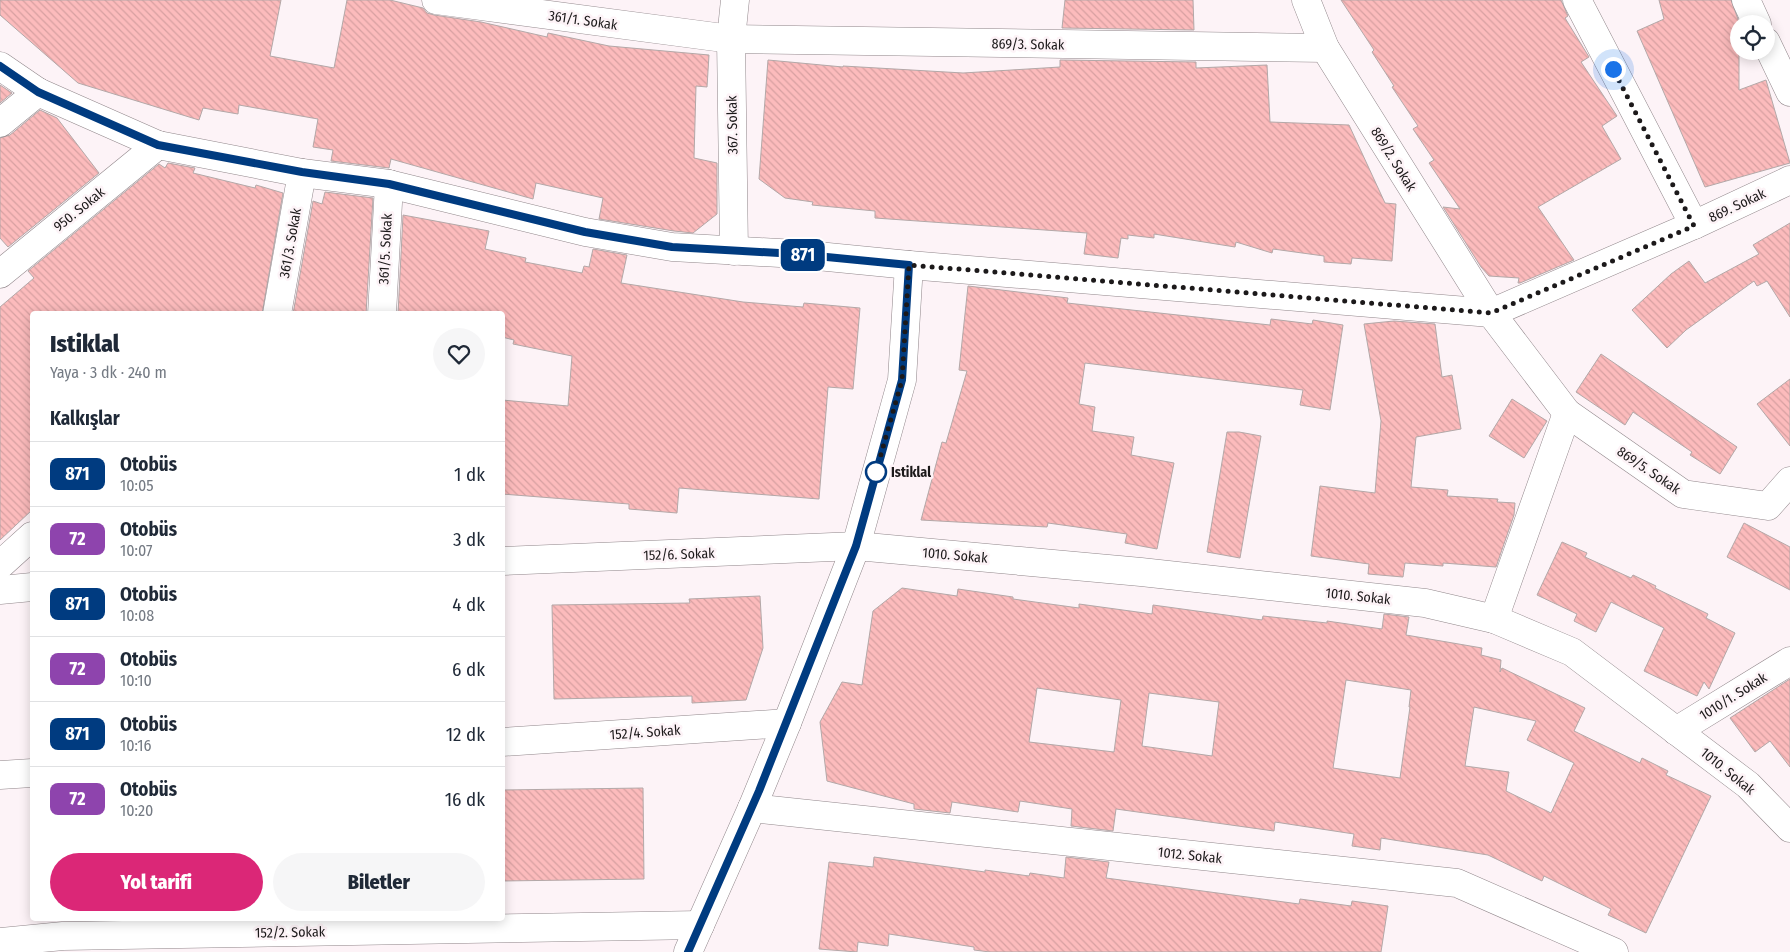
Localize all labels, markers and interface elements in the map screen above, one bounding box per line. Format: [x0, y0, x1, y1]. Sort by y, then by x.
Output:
street label: 361/1. Sokak [547, 7, 619, 34]
map controls [1730, 15, 1775, 60]
button: locate [1730, 15, 1775, 60]
street label: 869/3. Sokak [991, 35, 1065, 54]
your location [1601, 57, 1626, 82]
street label: 367. Sokak [723, 95, 742, 155]
street label: 869/2. Sokak [1367, 124, 1420, 195]
street label: 950. Sokak [50, 183, 109, 235]
street label: 869. Sokak [1706, 185, 1769, 226]
street label: 361/3. Sokak [276, 206, 305, 279]
street label: 361/5. Sokak [375, 213, 396, 285]
line badge: 871 [774, 239, 832, 271]
text: 871 [791, 244, 815, 266]
button: heart [433, 328, 485, 380]
text: Istiklal [50, 330, 119, 358]
text: Yaya · 3 dk · 240 m [50, 363, 167, 382]
text: Kalkışlar [50, 407, 120, 430]
street label: 869/5. Sokak [1614, 443, 1684, 498]
text: Otobüs [120, 453, 177, 476]
marker: Istiklal [865, 461, 887, 483]
text: 871 [65, 463, 90, 485]
text: 1 dk [454, 463, 485, 486]
place label: Istiklal [891, 464, 931, 481]
text: 10:05 [120, 476, 154, 495]
text: Otobüs [120, 518, 177, 541]
text: 72 [70, 528, 85, 550]
text: 3 dk [453, 528, 485, 551]
text: 10:07 [120, 541, 153, 560]
street label: 1010. Sokak [922, 544, 989, 567]
street label: 152/6. Sokak [643, 545, 715, 564]
text: Otobüs [120, 583, 177, 606]
street label: 1010. Sokak [1325, 585, 1392, 608]
text: 871 [65, 593, 90, 615]
text: 4 dk [452, 593, 485, 616]
text: 10:08 [120, 606, 154, 625]
text: Otobüs [120, 648, 177, 671]
text: 72 [70, 658, 85, 680]
text: 6 dk [452, 658, 485, 681]
street label: 1010/1. Sokak [1696, 669, 1771, 724]
text: 10:10 [120, 671, 152, 690]
text: Otobüs [120, 713, 177, 736]
street label: 152/4. Sokak [609, 722, 681, 743]
text: 871 [65, 723, 90, 745]
text: 12 dk [446, 723, 485, 746]
text: 10:16 [120, 736, 152, 755]
street label: 1010. Sokak [1697, 744, 1759, 799]
text: Otobüs [120, 778, 177, 801]
text: 72 [70, 788, 85, 810]
text: 16 dk [445, 788, 485, 811]
text: 10:20 [120, 801, 153, 820]
street label: 1012. Sokak [1157, 844, 1223, 867]
button: Yol tarifi [50, 853, 263, 911]
button: Biletler [273, 853, 485, 911]
street label: 152/2. Sokak [255, 923, 326, 942]

